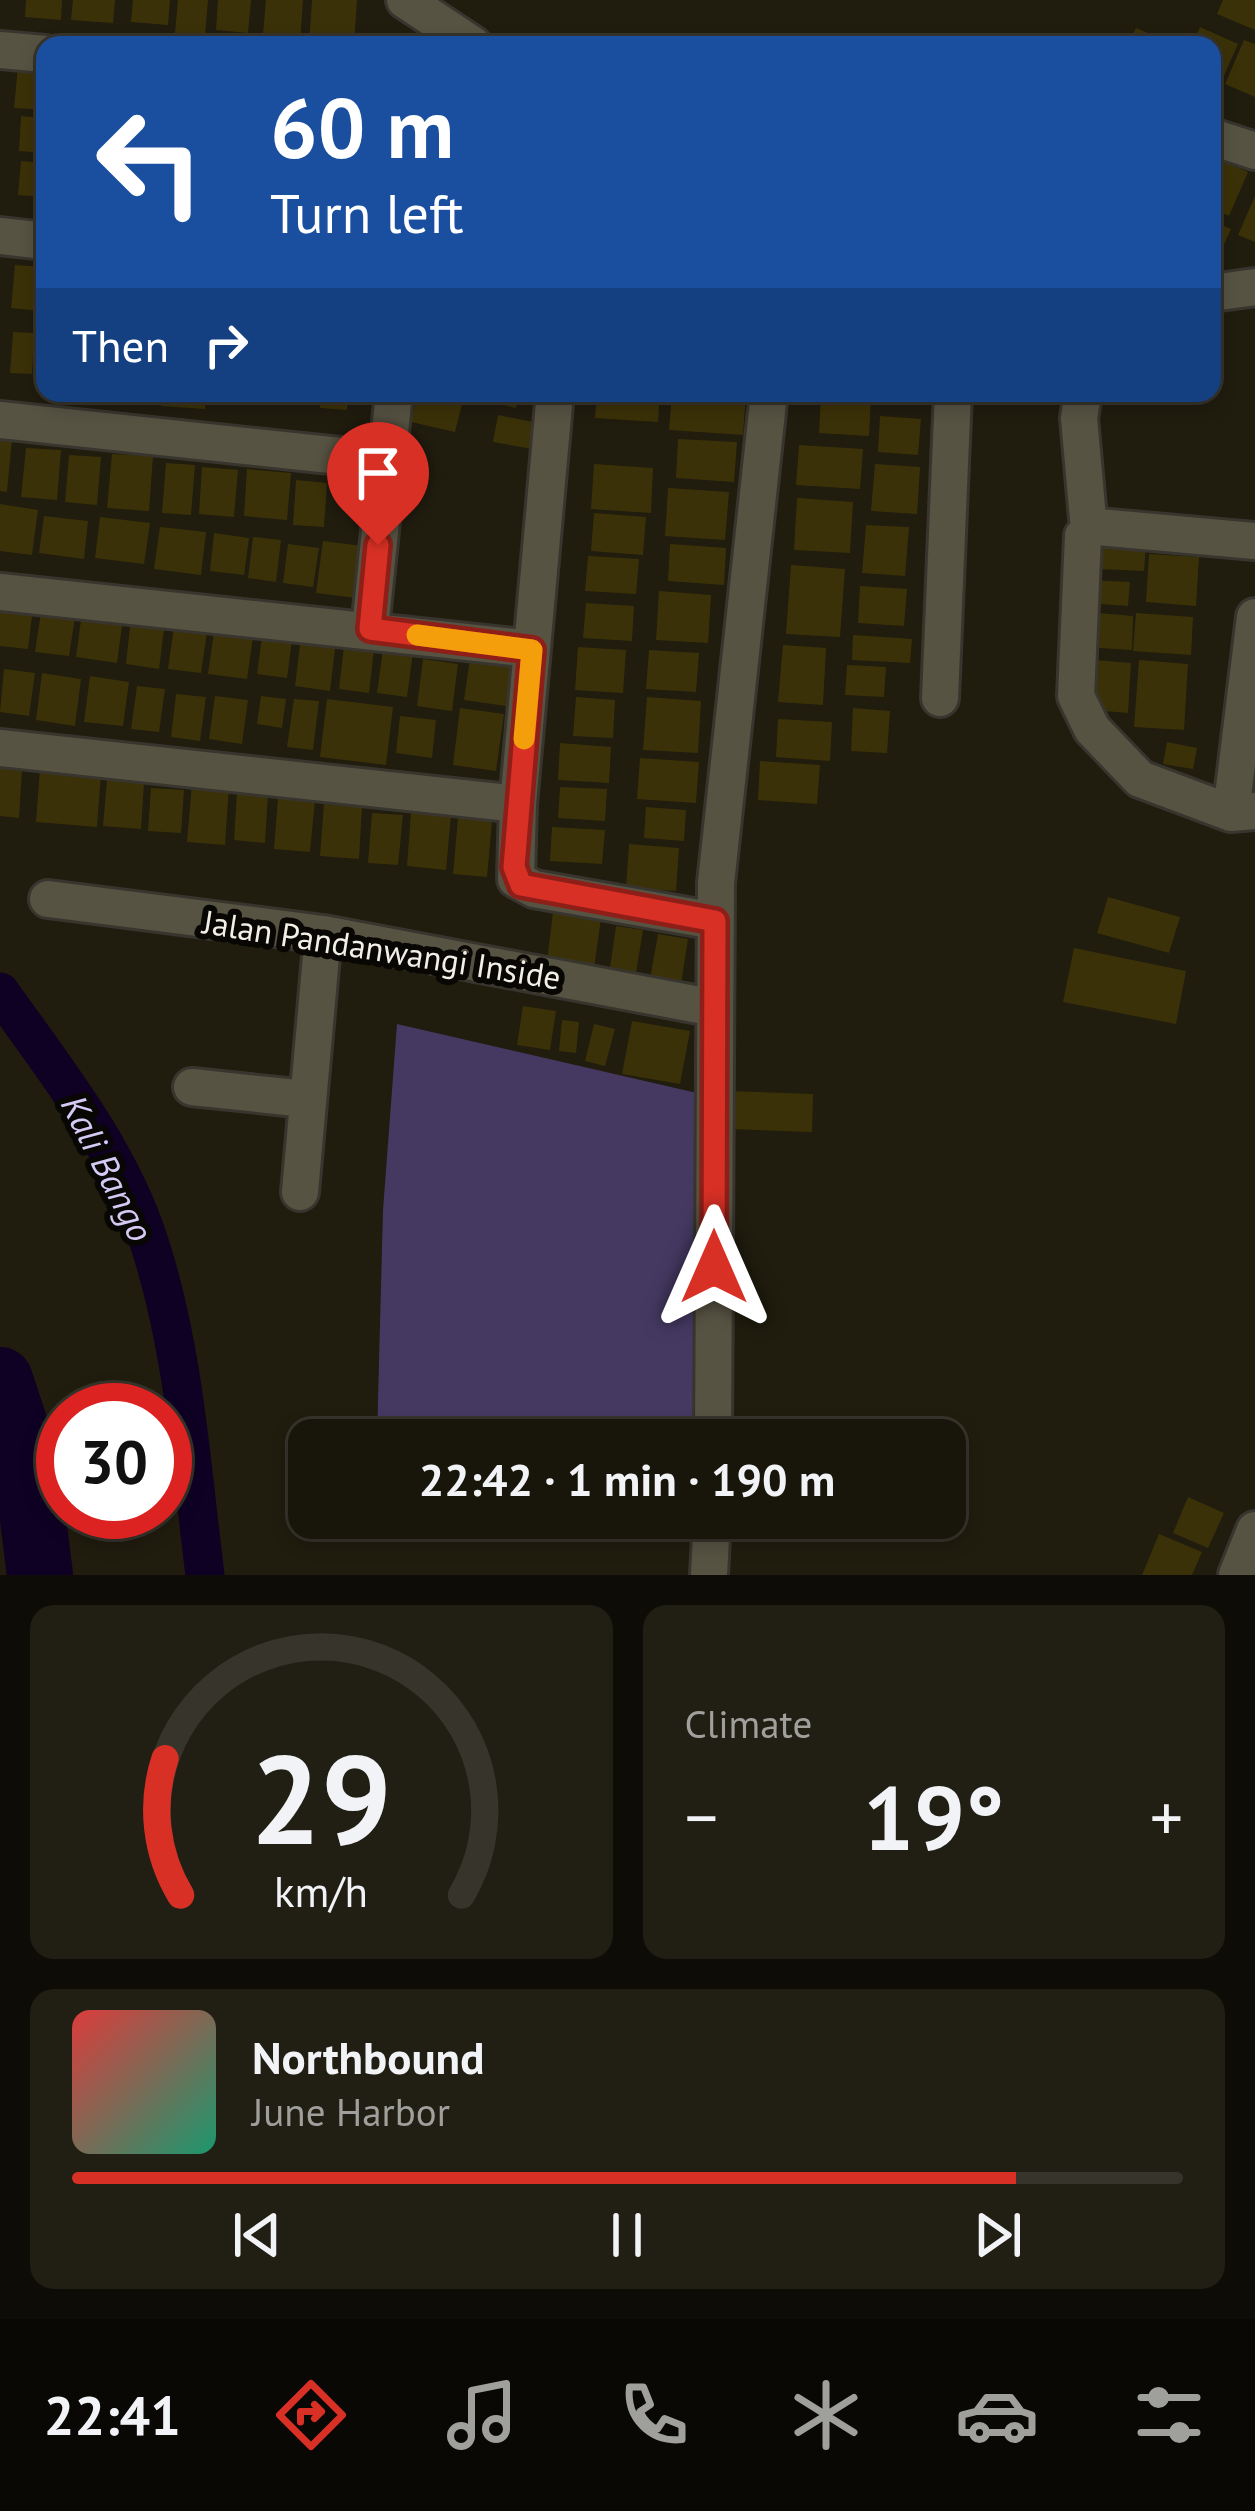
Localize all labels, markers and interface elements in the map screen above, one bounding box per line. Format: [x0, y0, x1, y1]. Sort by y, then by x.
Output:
text: 60 m [270, 72, 454, 181]
icon: left [72, 84, 228, 240]
text: Turn left [270, 178, 464, 248]
icon: right [193, 312, 259, 378]
text: Then [72, 316, 169, 374]
pin [327, 422, 429, 545]
icon: arrive [345, 440, 411, 506]
street label: Jalan Pandanwangi Inside [198, 899, 564, 999]
water label: Kali Bango [51, 1087, 165, 1249]
position arrow [651, 1204, 777, 1330]
speed limit sign: 30 [36, 1383, 192, 1539]
text: 22:42 · 1 min · 190 m [419, 1450, 835, 1508]
text: Climate [685, 1698, 812, 1749]
text: 29 [250, 1717, 392, 1878]
text: 19° [863, 1758, 1004, 1875]
text: − [685, 1774, 718, 1859]
text: + [1150, 1774, 1183, 1859]
text: km/h [274, 1863, 368, 1919]
text: Northbound [252, 2028, 484, 2086]
text: June Harbor [252, 2086, 450, 2137]
icon: previous [224, 2202, 290, 2268]
icon: pause [594, 2202, 660, 2268]
icon: next [965, 2202, 1031, 2268]
icon: directions [269, 2373, 353, 2457]
icon: music [440, 2373, 524, 2457]
icon: phone [612, 2373, 696, 2457]
icon: climate [784, 2373, 868, 2457]
icon: car [955, 2373, 1039, 2457]
icon: filters [1127, 2373, 1211, 2457]
text: 22:41 [44, 2380, 181, 2450]

